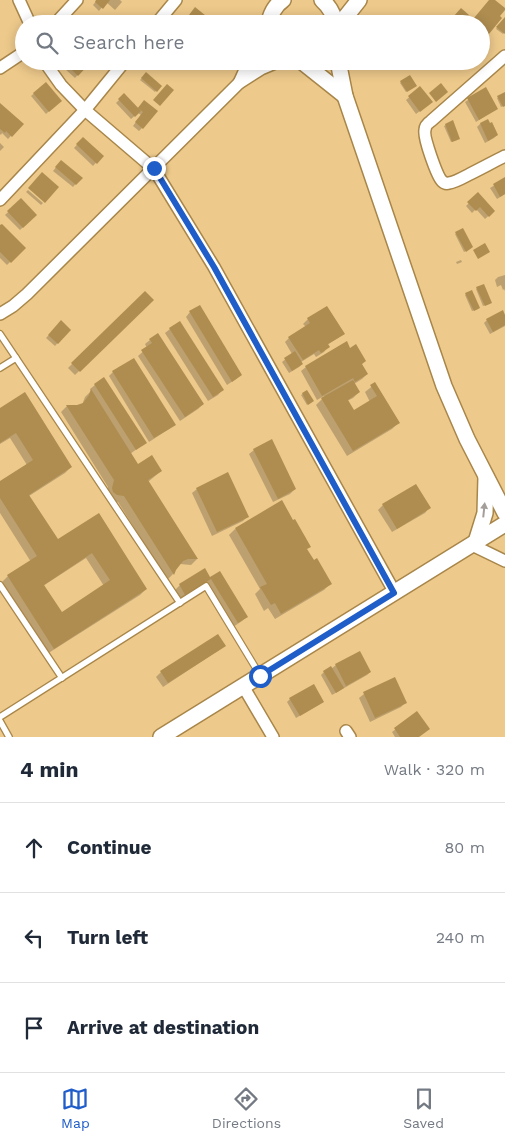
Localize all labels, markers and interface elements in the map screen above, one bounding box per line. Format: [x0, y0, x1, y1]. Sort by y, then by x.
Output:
search box [15, 15, 490, 70]
icon: search [33, 29, 61, 57]
text: Search here [73, 31, 184, 54]
route end [143, 157, 166, 180]
one-way arrow [481, 501, 489, 517]
route start [249, 665, 272, 688]
text: 4 min [20, 757, 78, 782]
text: Walk · 320 m [384, 760, 485, 779]
icon: ahead [20, 834, 48, 862]
text: Continue [67, 836, 151, 859]
text: 80 m [444, 838, 485, 857]
icon: left [20, 924, 48, 952]
text: Turn left [67, 926, 148, 949]
text: 240 m [436, 928, 485, 947]
icon: arrive [20, 1014, 48, 1042]
text: Arrive at destination [67, 1016, 259, 1039]
tab: Map [61, 1085, 90, 1131]
tab: Directions [212, 1085, 281, 1131]
tab: Saved [403, 1085, 444, 1131]

